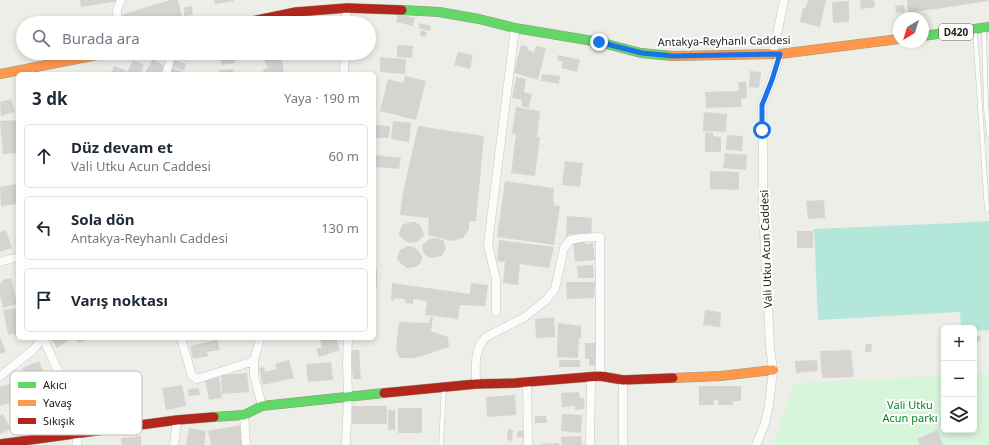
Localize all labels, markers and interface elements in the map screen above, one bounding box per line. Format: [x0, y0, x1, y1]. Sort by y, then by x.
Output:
north arrow [893, 12, 929, 48]
search box [16, 16, 376, 60]
road number: D420 [939, 24, 973, 40]
icon: search [30, 27, 52, 49]
text: Burada ara [62, 28, 140, 48]
street label: Antakya-Reyhanlı Caddesi [657, 32, 791, 49]
route end [590, 33, 608, 51]
text: 3 dk [32, 87, 67, 110]
text: Yaya · 190 m [284, 89, 360, 107]
route start [753, 121, 771, 139]
text: Düz devam et [71, 137, 173, 157]
icon: ahead [33, 145, 55, 167]
text: 60 m [329, 147, 359, 165]
text: Vali Utku Acun Caddesi [71, 157, 211, 175]
street label: Vali Utku Acun Caddesi [756, 190, 775, 308]
text: Sola dön [71, 209, 135, 229]
icon: left [33, 217, 55, 239]
text: 130 m [321, 219, 359, 237]
text: Antakya-Reyhanlı Caddesi [71, 229, 228, 247]
icon: arrive [33, 289, 55, 311]
text: Varış noktası [71, 290, 168, 310]
map controls [941, 325, 977, 433]
button: + [941, 325, 977, 361]
button: − [941, 361, 977, 397]
legend [10, 371, 142, 435]
text: Akıcı [43, 377, 67, 392]
text: Yavaş [43, 395, 72, 410]
park label: Vali Utku Acun parkı [883, 397, 937, 425]
button: layers [941, 397, 977, 433]
text: Sıkışık [43, 413, 75, 428]

